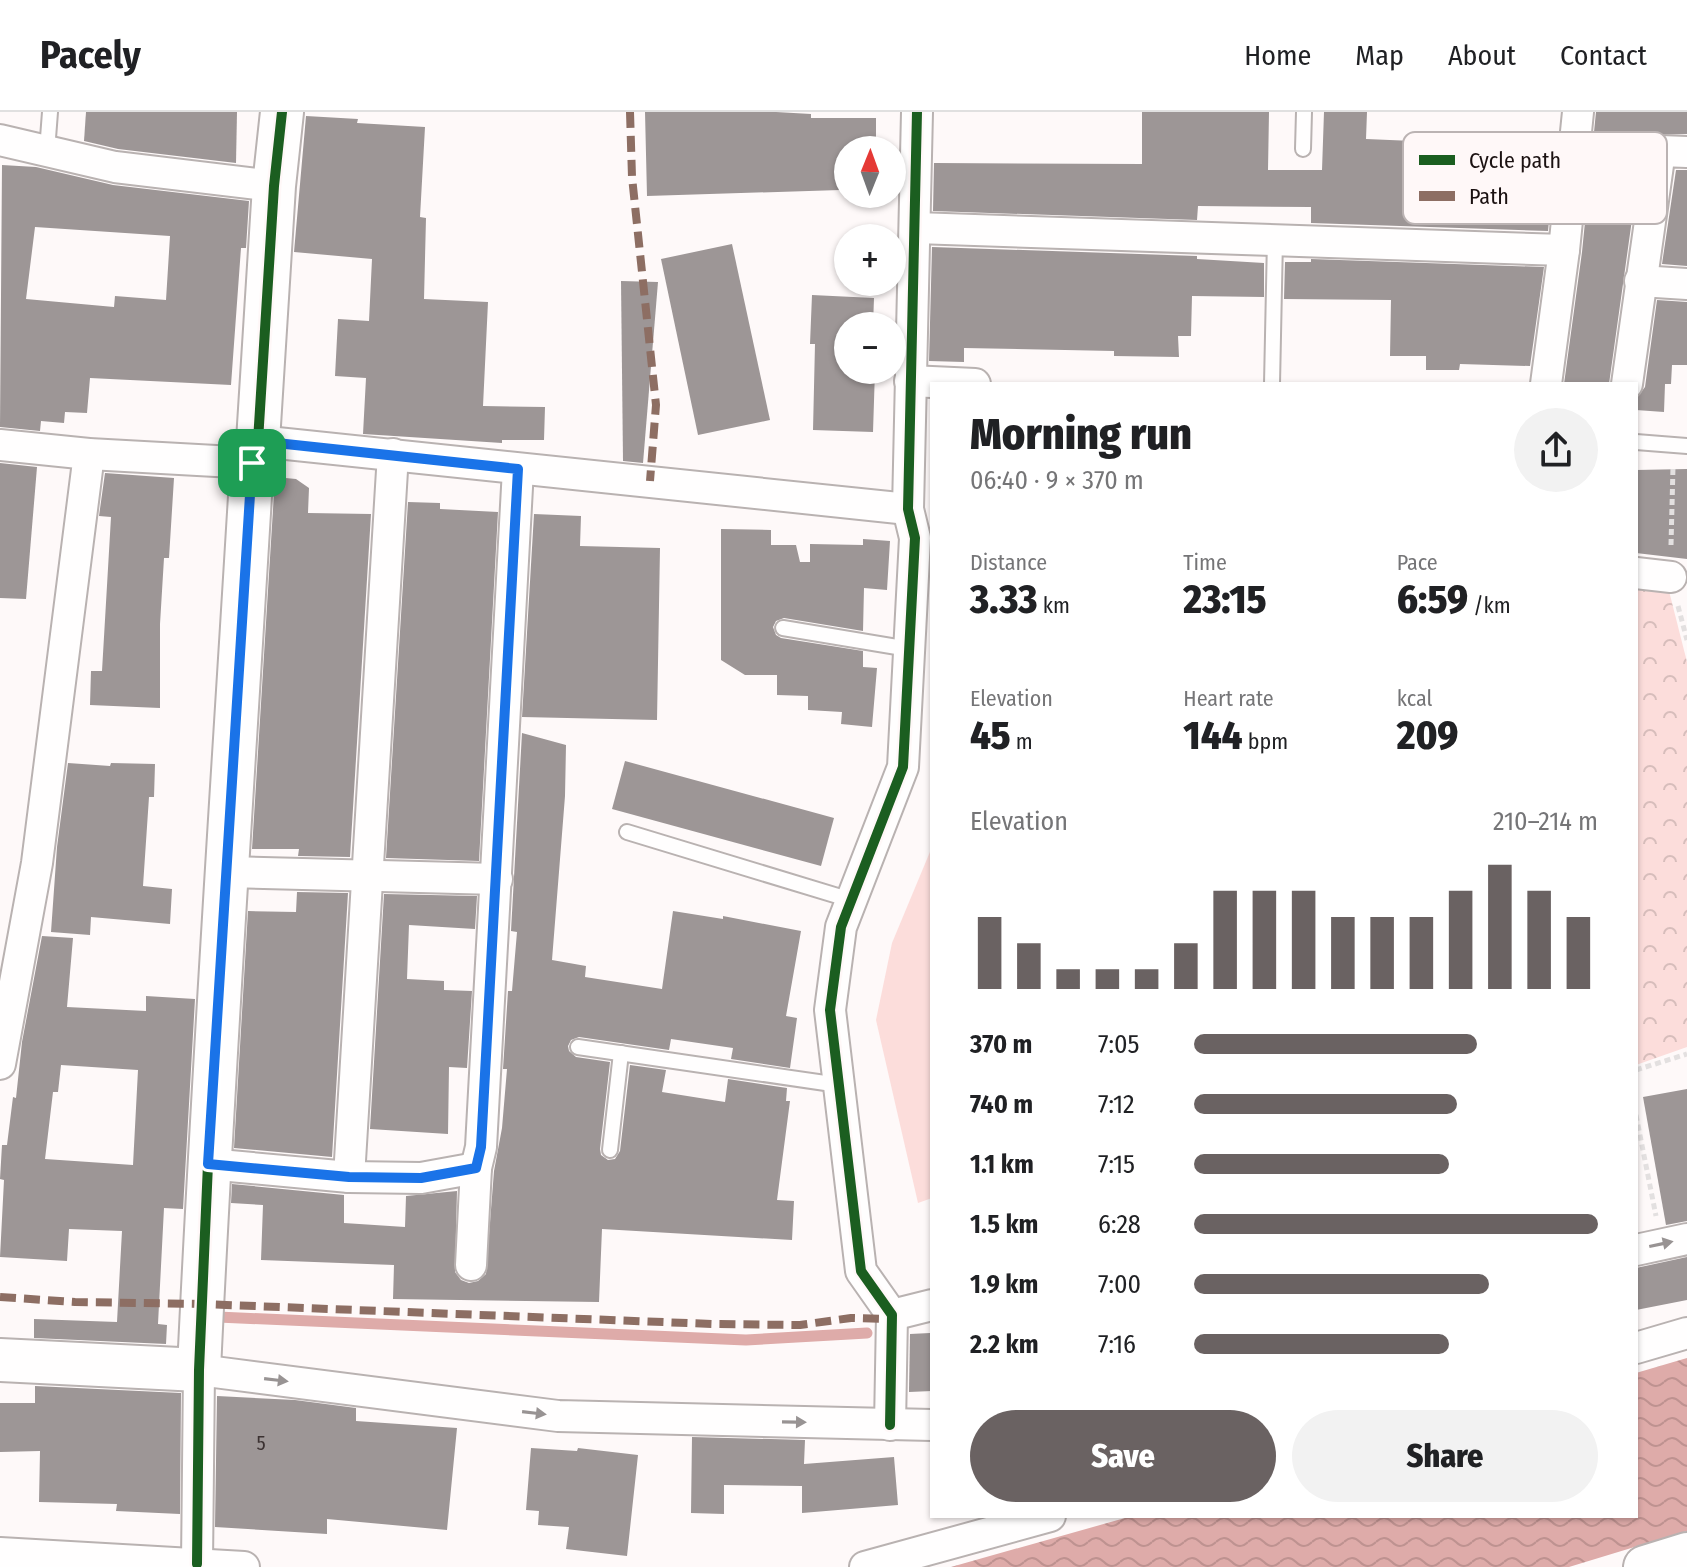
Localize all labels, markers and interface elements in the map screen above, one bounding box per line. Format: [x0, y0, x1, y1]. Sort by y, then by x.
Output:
text: Pacely [40, 32, 141, 78]
text: Home [1244, 39, 1311, 72]
text: Map [1355, 39, 1404, 72]
text: About [1448, 39, 1516, 72]
text: Contact [1560, 39, 1647, 72]
legend [1403, 132, 1667, 224]
north arrow [834, 136, 906, 208]
map controls [834, 136, 906, 384]
text: Cycle path [1469, 147, 1561, 174]
text: Path [1469, 183, 1509, 210]
button: + [834, 224, 906, 296]
button: − [834, 312, 906, 384]
text: Morning run [970, 408, 1192, 461]
button: share [1514, 408, 1598, 492]
pin [218, 429, 286, 497]
icon: arrive [230, 441, 274, 485]
text: 06:40 · 9 × 370 m [970, 465, 1144, 496]
text: Distance [970, 549, 1047, 576]
text: Time [1183, 549, 1227, 576]
text: Pace [1397, 549, 1438, 576]
text: 3.33 [970, 576, 1038, 624]
text: 23:15 [1183, 576, 1267, 624]
text: 6:59 [1397, 576, 1468, 624]
text: km [1038, 592, 1070, 619]
text: /km [1468, 592, 1511, 619]
text: Elevation [970, 685, 1053, 712]
text: Heart rate [1183, 685, 1274, 712]
text: kcal [1397, 685, 1432, 712]
text: 45 [970, 712, 1011, 760]
text: 144 [1183, 712, 1243, 760]
text: 209 [1397, 712, 1458, 760]
text: m [1011, 728, 1033, 755]
text: bpm [1243, 728, 1288, 755]
text: Elevation [970, 806, 1068, 837]
text: 210–214 m [1493, 806, 1598, 837]
text: 370 m [970, 1029, 1032, 1060]
text: 7:05 [1098, 1029, 1140, 1060]
text: 740 m [970, 1089, 1033, 1120]
text: 7:12 [1098, 1089, 1135, 1120]
text: 1.1 km [970, 1149, 1034, 1180]
text: 7:15 [1098, 1149, 1135, 1180]
text: 1.5 km [970, 1209, 1038, 1240]
text: 6:28 [1098, 1209, 1141, 1240]
one-way arrow [1649, 1237, 1674, 1250]
text: 1.9 km [970, 1269, 1038, 1300]
text: 7:00 [1098, 1269, 1141, 1300]
text: 2.2 km [970, 1329, 1039, 1360]
text: 7:16 [1098, 1329, 1136, 1360]
one-way arrow [264, 1374, 289, 1387]
one-way arrow [522, 1407, 547, 1420]
button: Save [970, 1410, 1276, 1502]
button: Share [1292, 1410, 1598, 1502]
one-way arrow [782, 1416, 807, 1429]
house number: 5 [256, 1431, 266, 1455]

